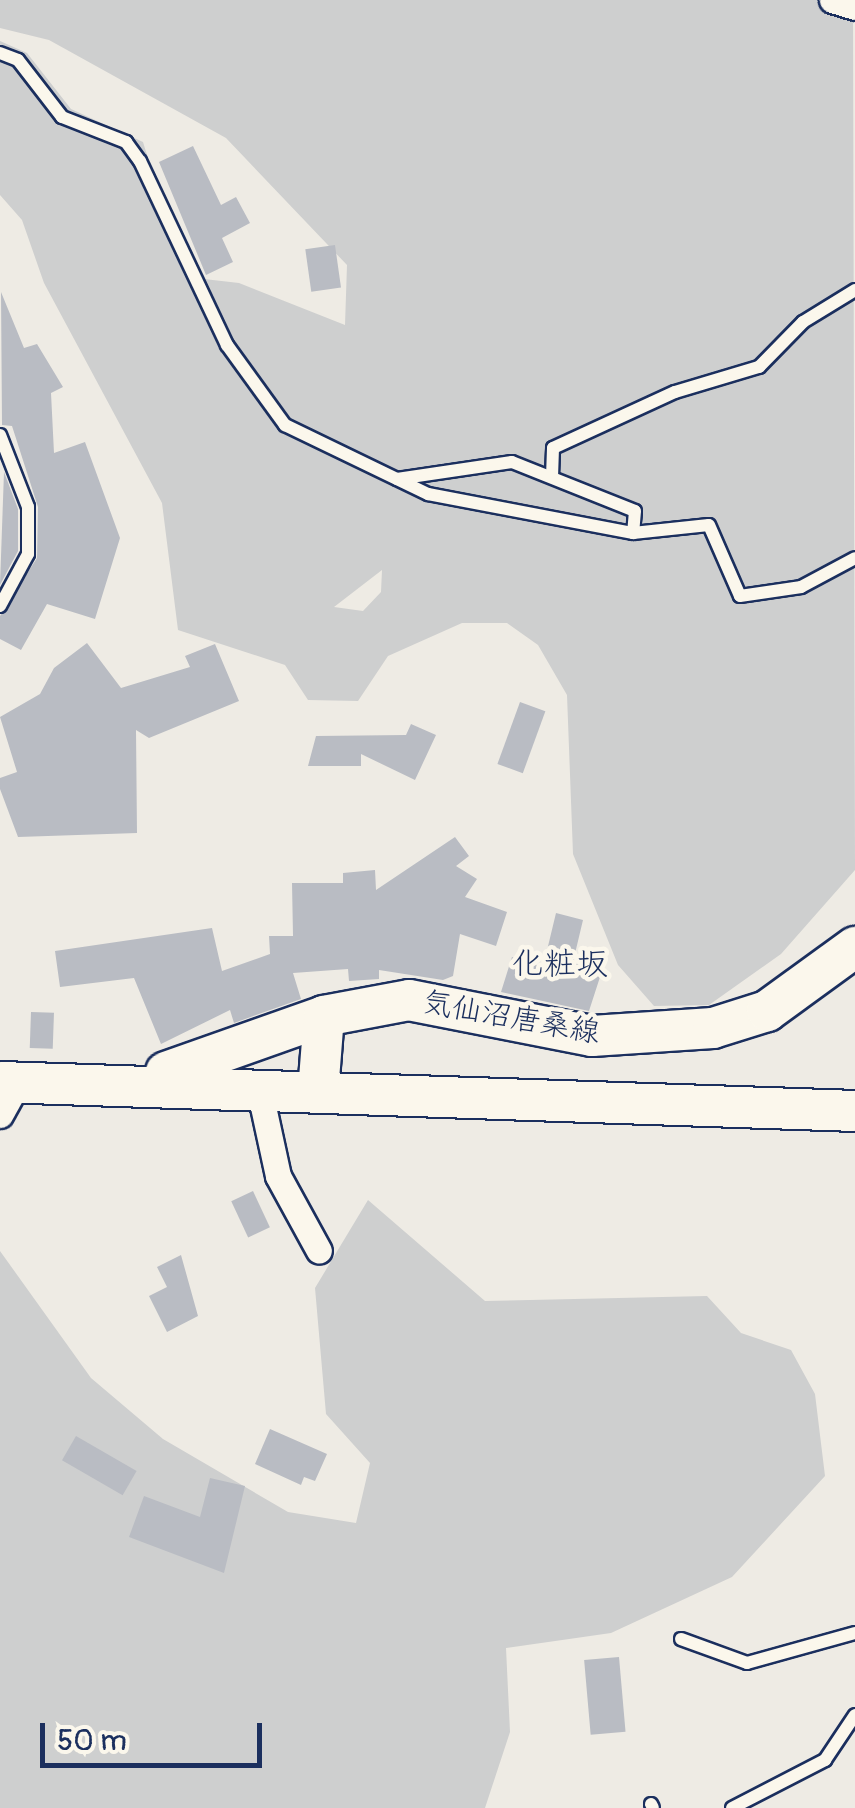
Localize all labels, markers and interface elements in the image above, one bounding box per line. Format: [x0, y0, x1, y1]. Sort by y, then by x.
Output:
district label: 化粧坂 [512, 945, 608, 983]
street label: 気仙沼唐桑線 [419, 985, 603, 1051]
scale bar [45, 1703, 268, 1765]
text: 50 m [57, 1722, 127, 1759]

